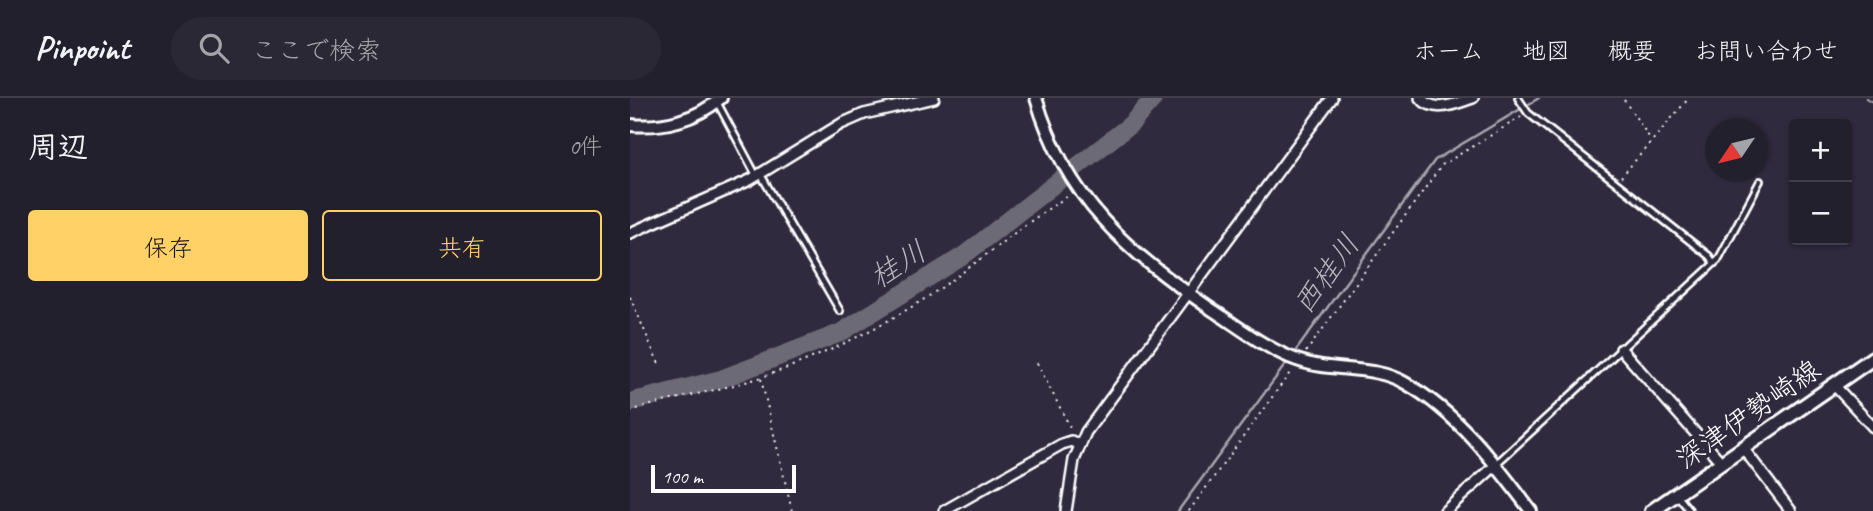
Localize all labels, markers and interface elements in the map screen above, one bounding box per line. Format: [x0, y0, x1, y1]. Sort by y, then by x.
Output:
search box [171, 17, 661, 80]
text: Pinpoint [35, 27, 129, 69]
icon: search [195, 29, 233, 67]
text: ここで検索 [251, 34, 381, 67]
text: ホーム [1413, 36, 1484, 66]
text: 地図 [1522, 36, 1570, 66]
text: 概要 [1608, 36, 1656, 66]
text: お問い合わせ [1694, 36, 1838, 66]
north arrow [1705, 119, 1768, 182]
map controls [1789, 119, 1852, 245]
button: + [1789, 119, 1852, 182]
text: 周辺 [28, 128, 88, 166]
text: 0件 [569, 132, 602, 161]
button: − [1789, 182, 1852, 245]
button: 保存 [28, 210, 308, 281]
button: 共有 [322, 210, 602, 281]
water label: 西桂川 [1284, 226, 1368, 322]
water label: 桂川 [862, 232, 934, 296]
street label: 深津伊勢崎線 [1669, 351, 1827, 477]
scale bar [651, 462, 796, 494]
text: 100 m [662, 465, 703, 489]

